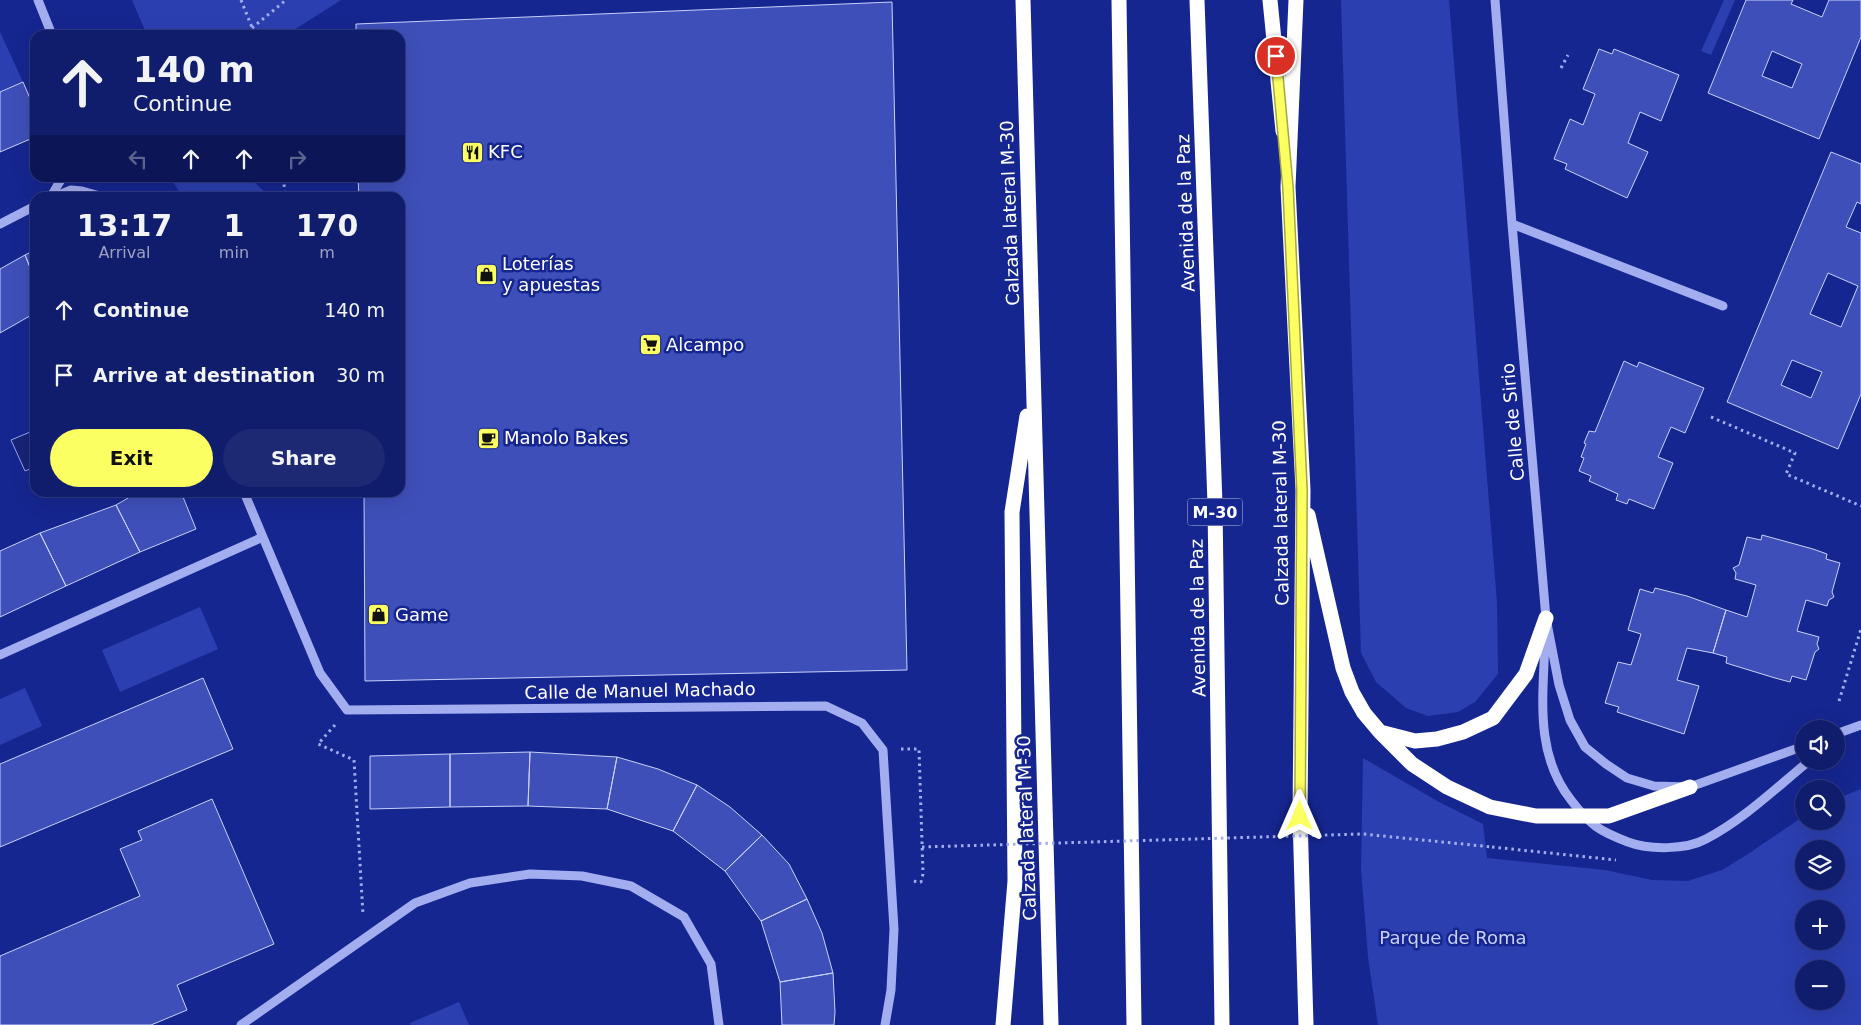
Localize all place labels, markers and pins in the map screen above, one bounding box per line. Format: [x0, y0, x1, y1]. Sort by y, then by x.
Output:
pin [1255, 35, 1297, 77]
restaurant icon: KFC [460, 140, 484, 164]
place label: KFC [488, 141, 523, 162]
place label: Loterías y apuestas [502, 253, 600, 295]
shop icon: Loterías y apuestas [474, 262, 498, 286]
supermarket icon: Alcampo [638, 333, 662, 357]
place label: Alcampo [666, 334, 744, 355]
cafe icon: Manolo Bakes [476, 426, 500, 450]
place label: Manolo Bakes [504, 427, 628, 448]
shop icon: Game [367, 603, 391, 627]
place label: Game [395, 604, 449, 625]

